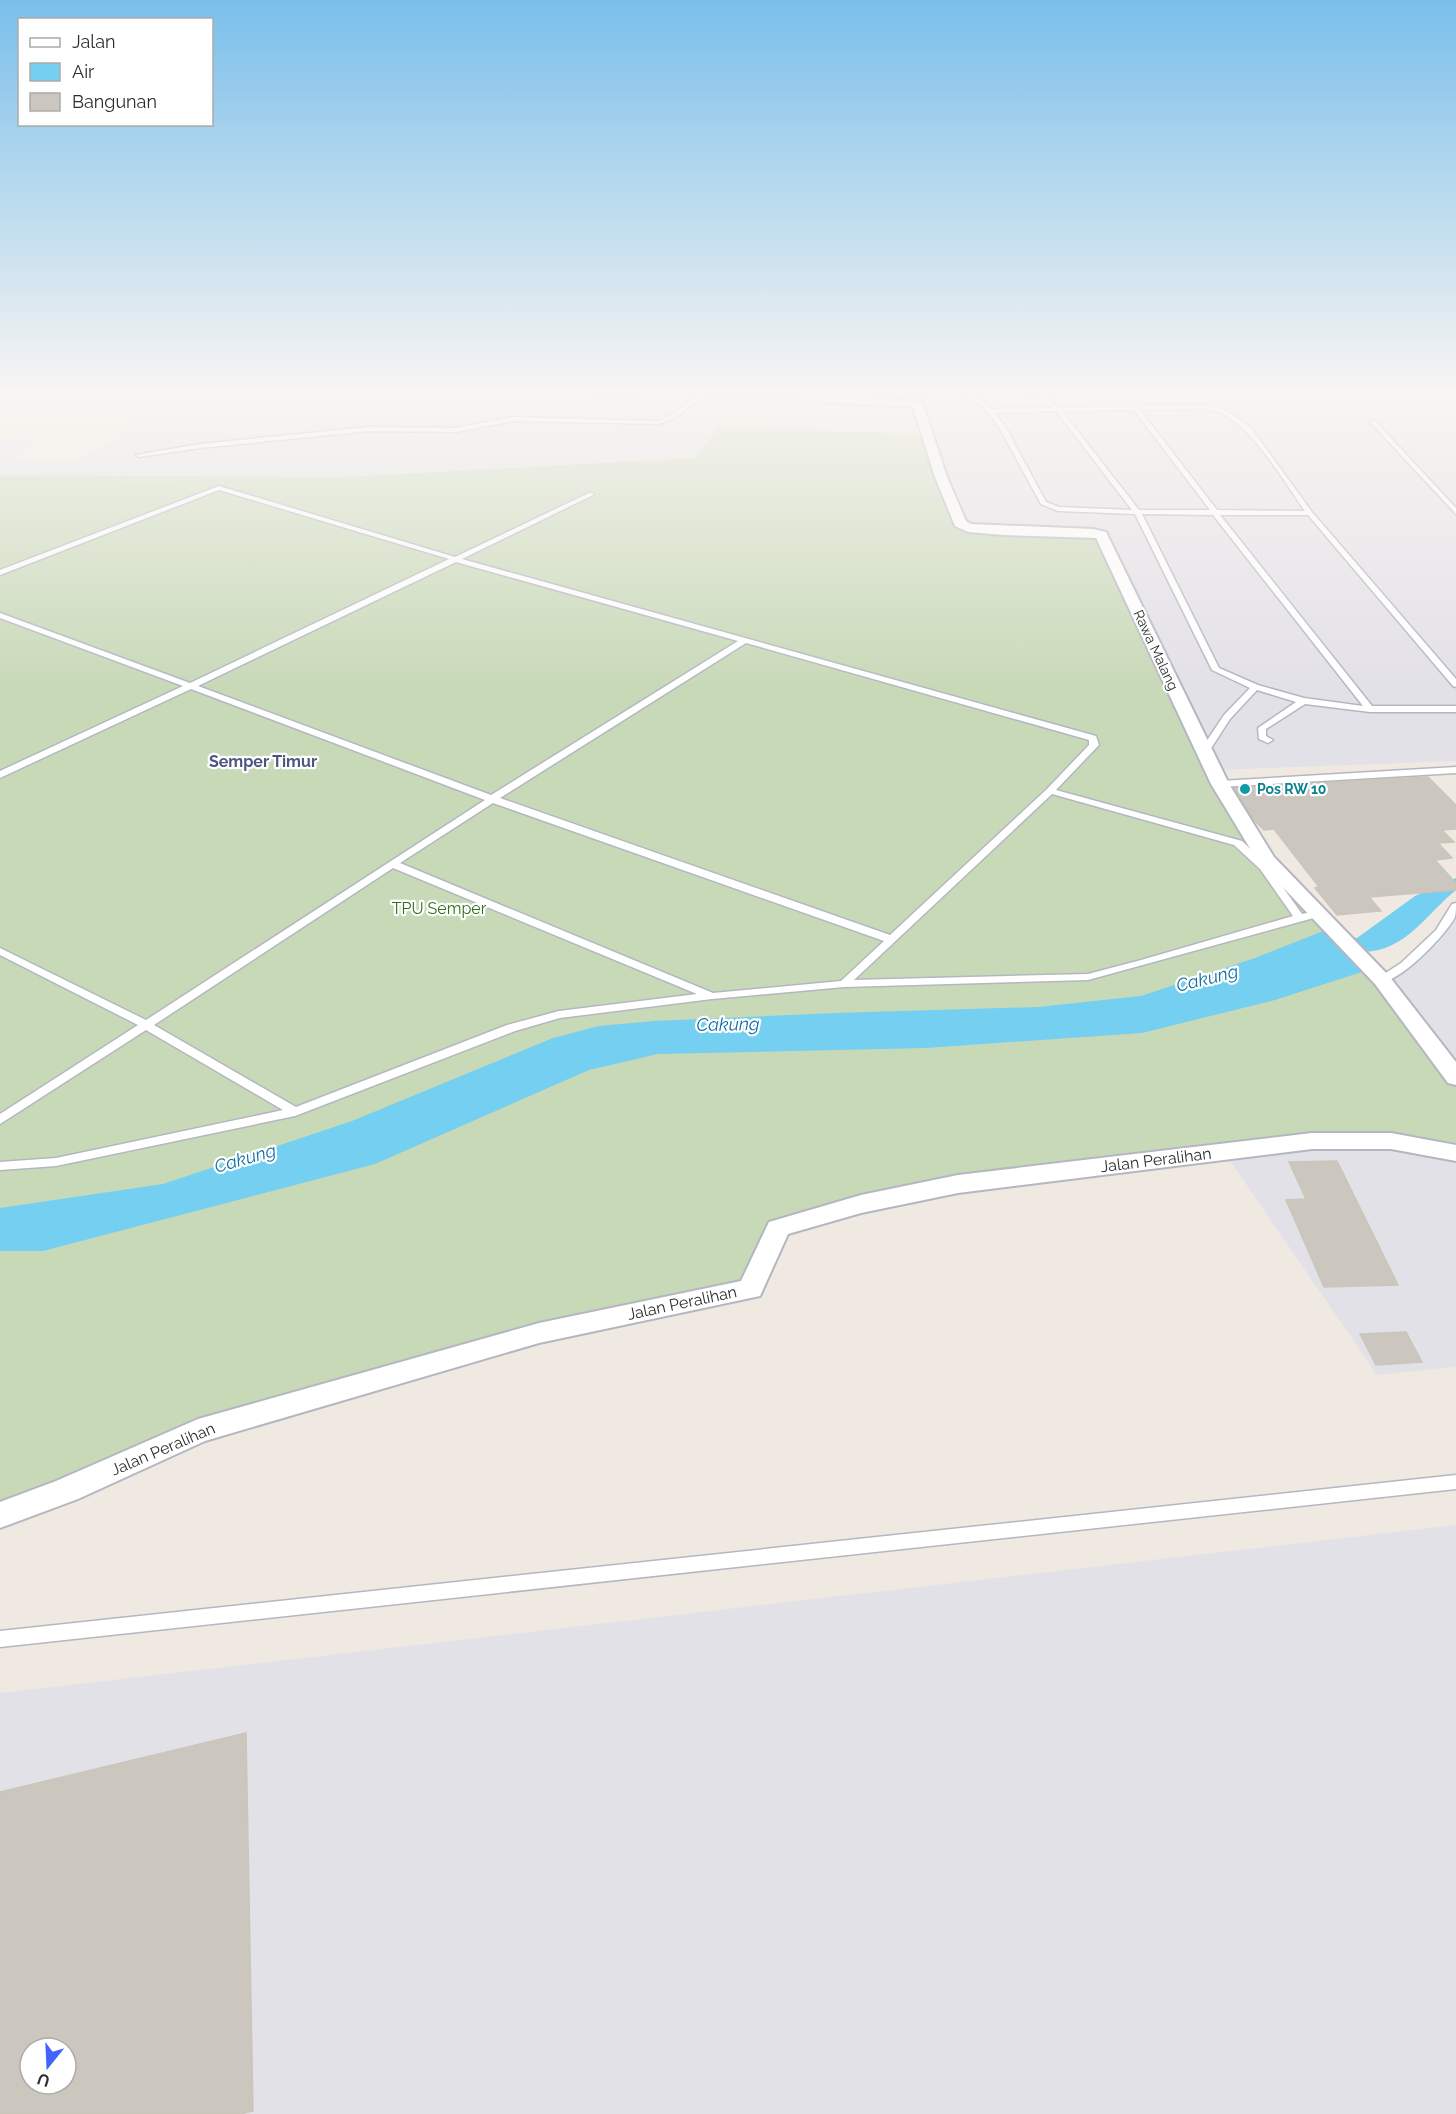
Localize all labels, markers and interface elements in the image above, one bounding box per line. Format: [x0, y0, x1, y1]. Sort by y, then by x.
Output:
legend [18, 18, 213, 126]
text: Jalan [72, 31, 116, 52]
text: Air [72, 61, 95, 82]
text: Bangunan [72, 91, 157, 112]
street label: Rawa Malang [1130, 607, 1182, 693]
district label: Semper Timur [209, 752, 317, 771]
place label: Pos RW 10 [1257, 781, 1326, 797]
marker: Pos RW 10 [1238, 782, 1252, 796]
park label: TPU Semper [392, 899, 487, 918]
water label: Cakung [1174, 960, 1241, 996]
water label: Cakung [696, 1013, 760, 1035]
water label: Cakung [212, 1139, 279, 1177]
street label: Jalan Peralihan [1100, 1144, 1212, 1176]
street label: Jalan Peralihan [626, 1282, 738, 1324]
street label: Jalan Peralihan [108, 1418, 218, 1480]
north arrow [18, 2036, 78, 2096]
text: U [35, 2069, 52, 2091]

